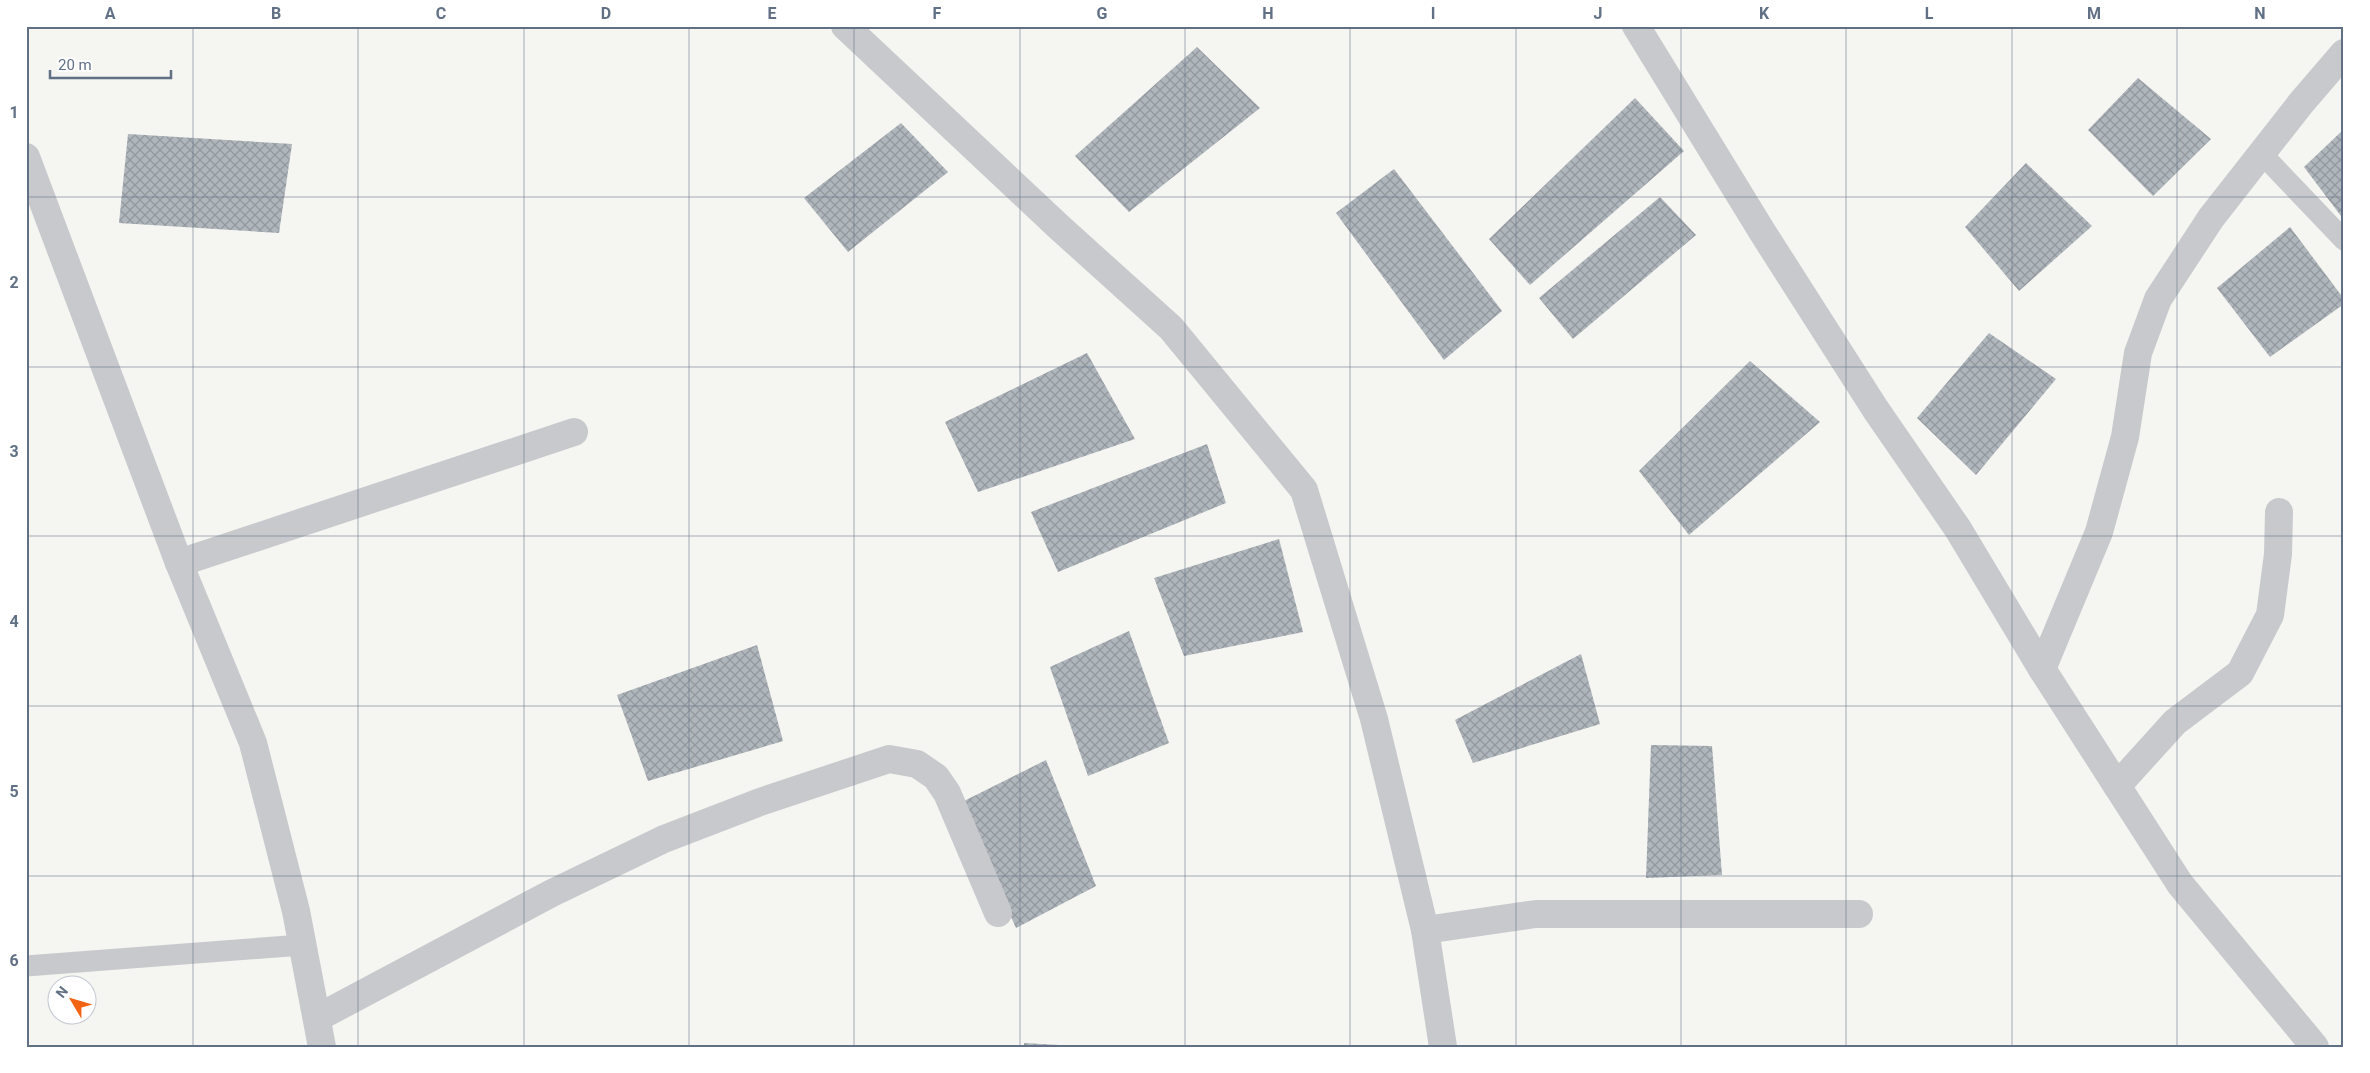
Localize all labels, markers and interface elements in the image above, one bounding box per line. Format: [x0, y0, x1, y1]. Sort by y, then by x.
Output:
text: A [105, 4, 116, 23]
text: B [271, 4, 281, 23]
text: C [436, 4, 446, 23]
text: D [601, 4, 611, 23]
text: E [768, 4, 777, 23]
text: F [933, 4, 942, 23]
text: G [1097, 4, 1108, 23]
text: H [1262, 4, 1274, 23]
text: I [1431, 4, 1435, 23]
text: J [1594, 4, 1602, 23]
text: K [1759, 4, 1770, 23]
text: L [1925, 4, 1934, 23]
text: M [2087, 4, 2101, 23]
text: N [2254, 4, 2266, 23]
scale bar [50, 48, 171, 80]
text: 20 m [58, 56, 92, 74]
text: 1 [9, 103, 19, 122]
text: 2 [9, 273, 19, 292]
text: 3 [9, 442, 19, 461]
text: 4 [9, 612, 19, 631]
text: 5 [9, 782, 19, 801]
text: 6 [9, 951, 19, 970]
north arrow [48, 976, 98, 1026]
text: N [52, 983, 71, 1001]

